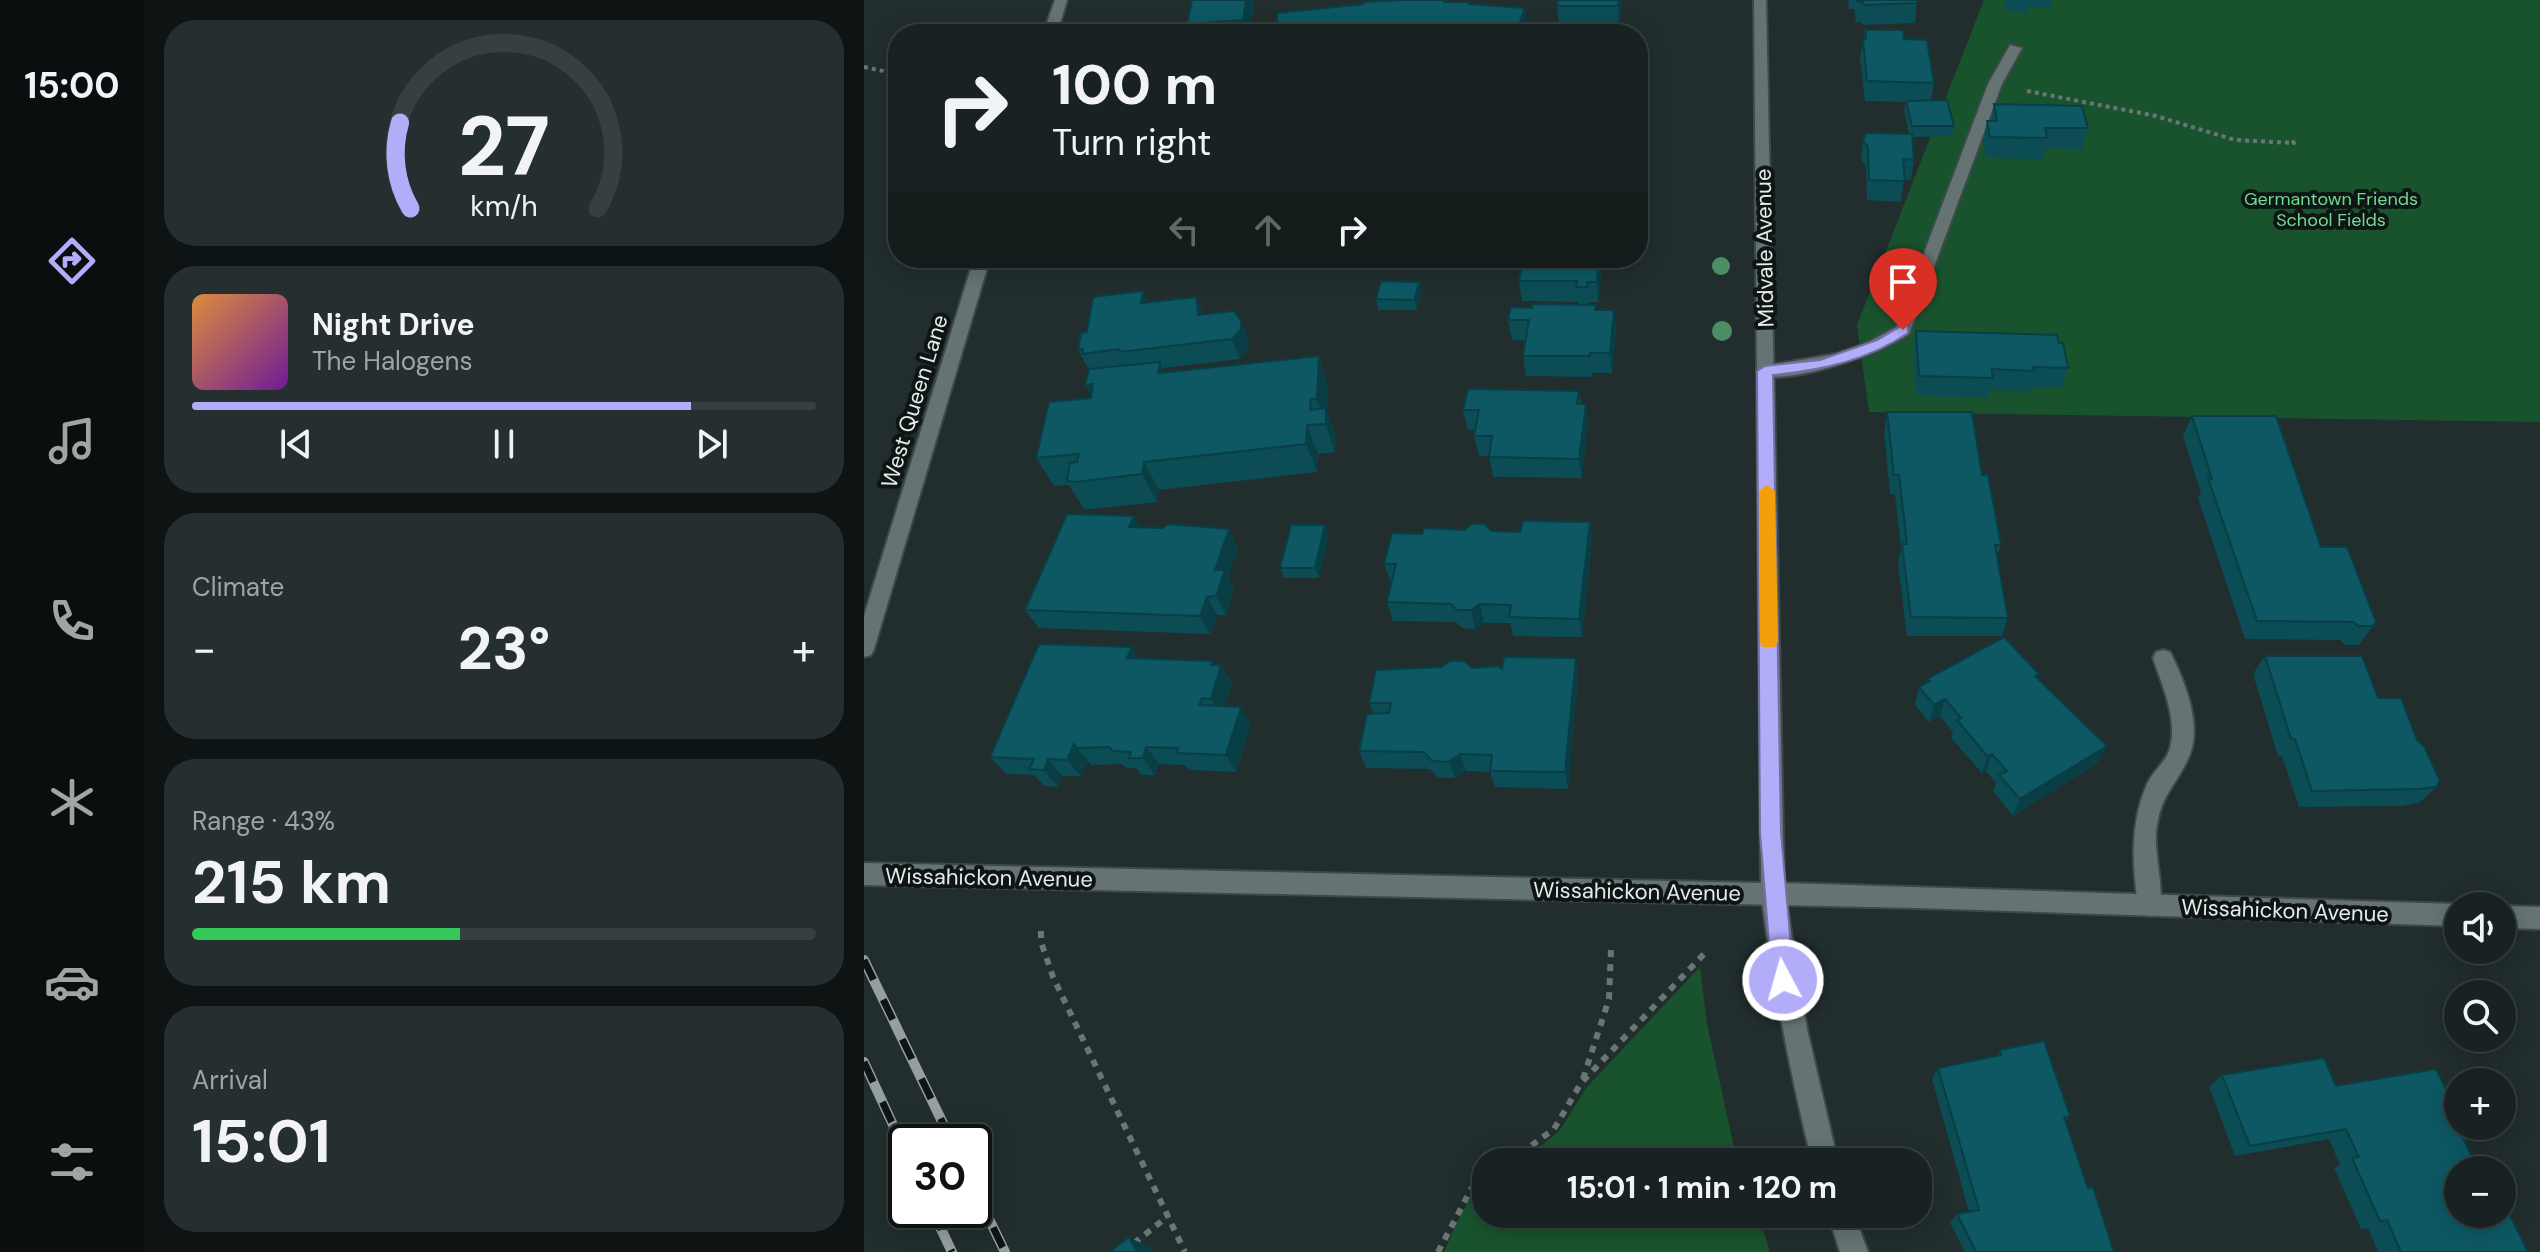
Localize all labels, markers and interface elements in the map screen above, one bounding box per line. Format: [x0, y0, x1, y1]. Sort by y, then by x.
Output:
text: 100 m [1052, 48, 1217, 121]
icon: right [920, 56, 1024, 160]
text: 15:00 [24, 62, 120, 109]
text: 27 [458, 92, 550, 201]
text: Turn right [1052, 119, 1211, 166]
street label: Midvale Avenue [1749, 168, 1780, 328]
park label: Germantown Friends School Fields [2244, 187, 2418, 232]
text: km/h [470, 188, 538, 225]
icon: left [1162, 208, 1206, 252]
icon: ahead [1246, 208, 1290, 252]
icon: right [1330, 208, 1374, 252]
icon: directions [44, 233, 100, 289]
pin [1869, 248, 1937, 330]
icon: arrive [1881, 260, 1925, 304]
text: Night Drive [312, 305, 475, 344]
street label: West Queen Lane [874, 311, 955, 491]
text: The Halogens [312, 344, 472, 378]
icon: music [44, 413, 100, 469]
icon: previous [274, 422, 318, 466]
icon: pause [482, 422, 526, 466]
icon: next [690, 422, 734, 466]
text: Climate [192, 570, 284, 604]
icon: phone [44, 593, 100, 649]
text: 23° [458, 609, 550, 688]
text: − [192, 620, 216, 678]
text: + [792, 620, 816, 678]
icon: climate [44, 774, 100, 830]
text: Range · 43% [192, 804, 335, 838]
text: 215 km [192, 843, 391, 922]
street label: Wissahickon Avenue [885, 861, 1093, 894]
street label: Wissahickon Avenue [1533, 875, 1741, 908]
street label: Wissahickon Avenue [2181, 892, 2389, 929]
map controls [2444, 892, 2516, 1228]
button: sound [2444, 892, 2516, 964]
position arrow [1741, 938, 1825, 1022]
icon: car [44, 954, 100, 1010]
button: search [2444, 980, 2516, 1052]
text: Arrival [192, 1063, 268, 1097]
button: + [2444, 1068, 2516, 1140]
text: 15:01 [192, 1102, 330, 1181]
speed limit sign: 30 [888, 1124, 992, 1228]
icon: filters [44, 1134, 100, 1190]
button: − [2444, 1156, 2516, 1228]
text: 15:01 · 1 min · 120 m [1567, 1168, 1837, 1207]

